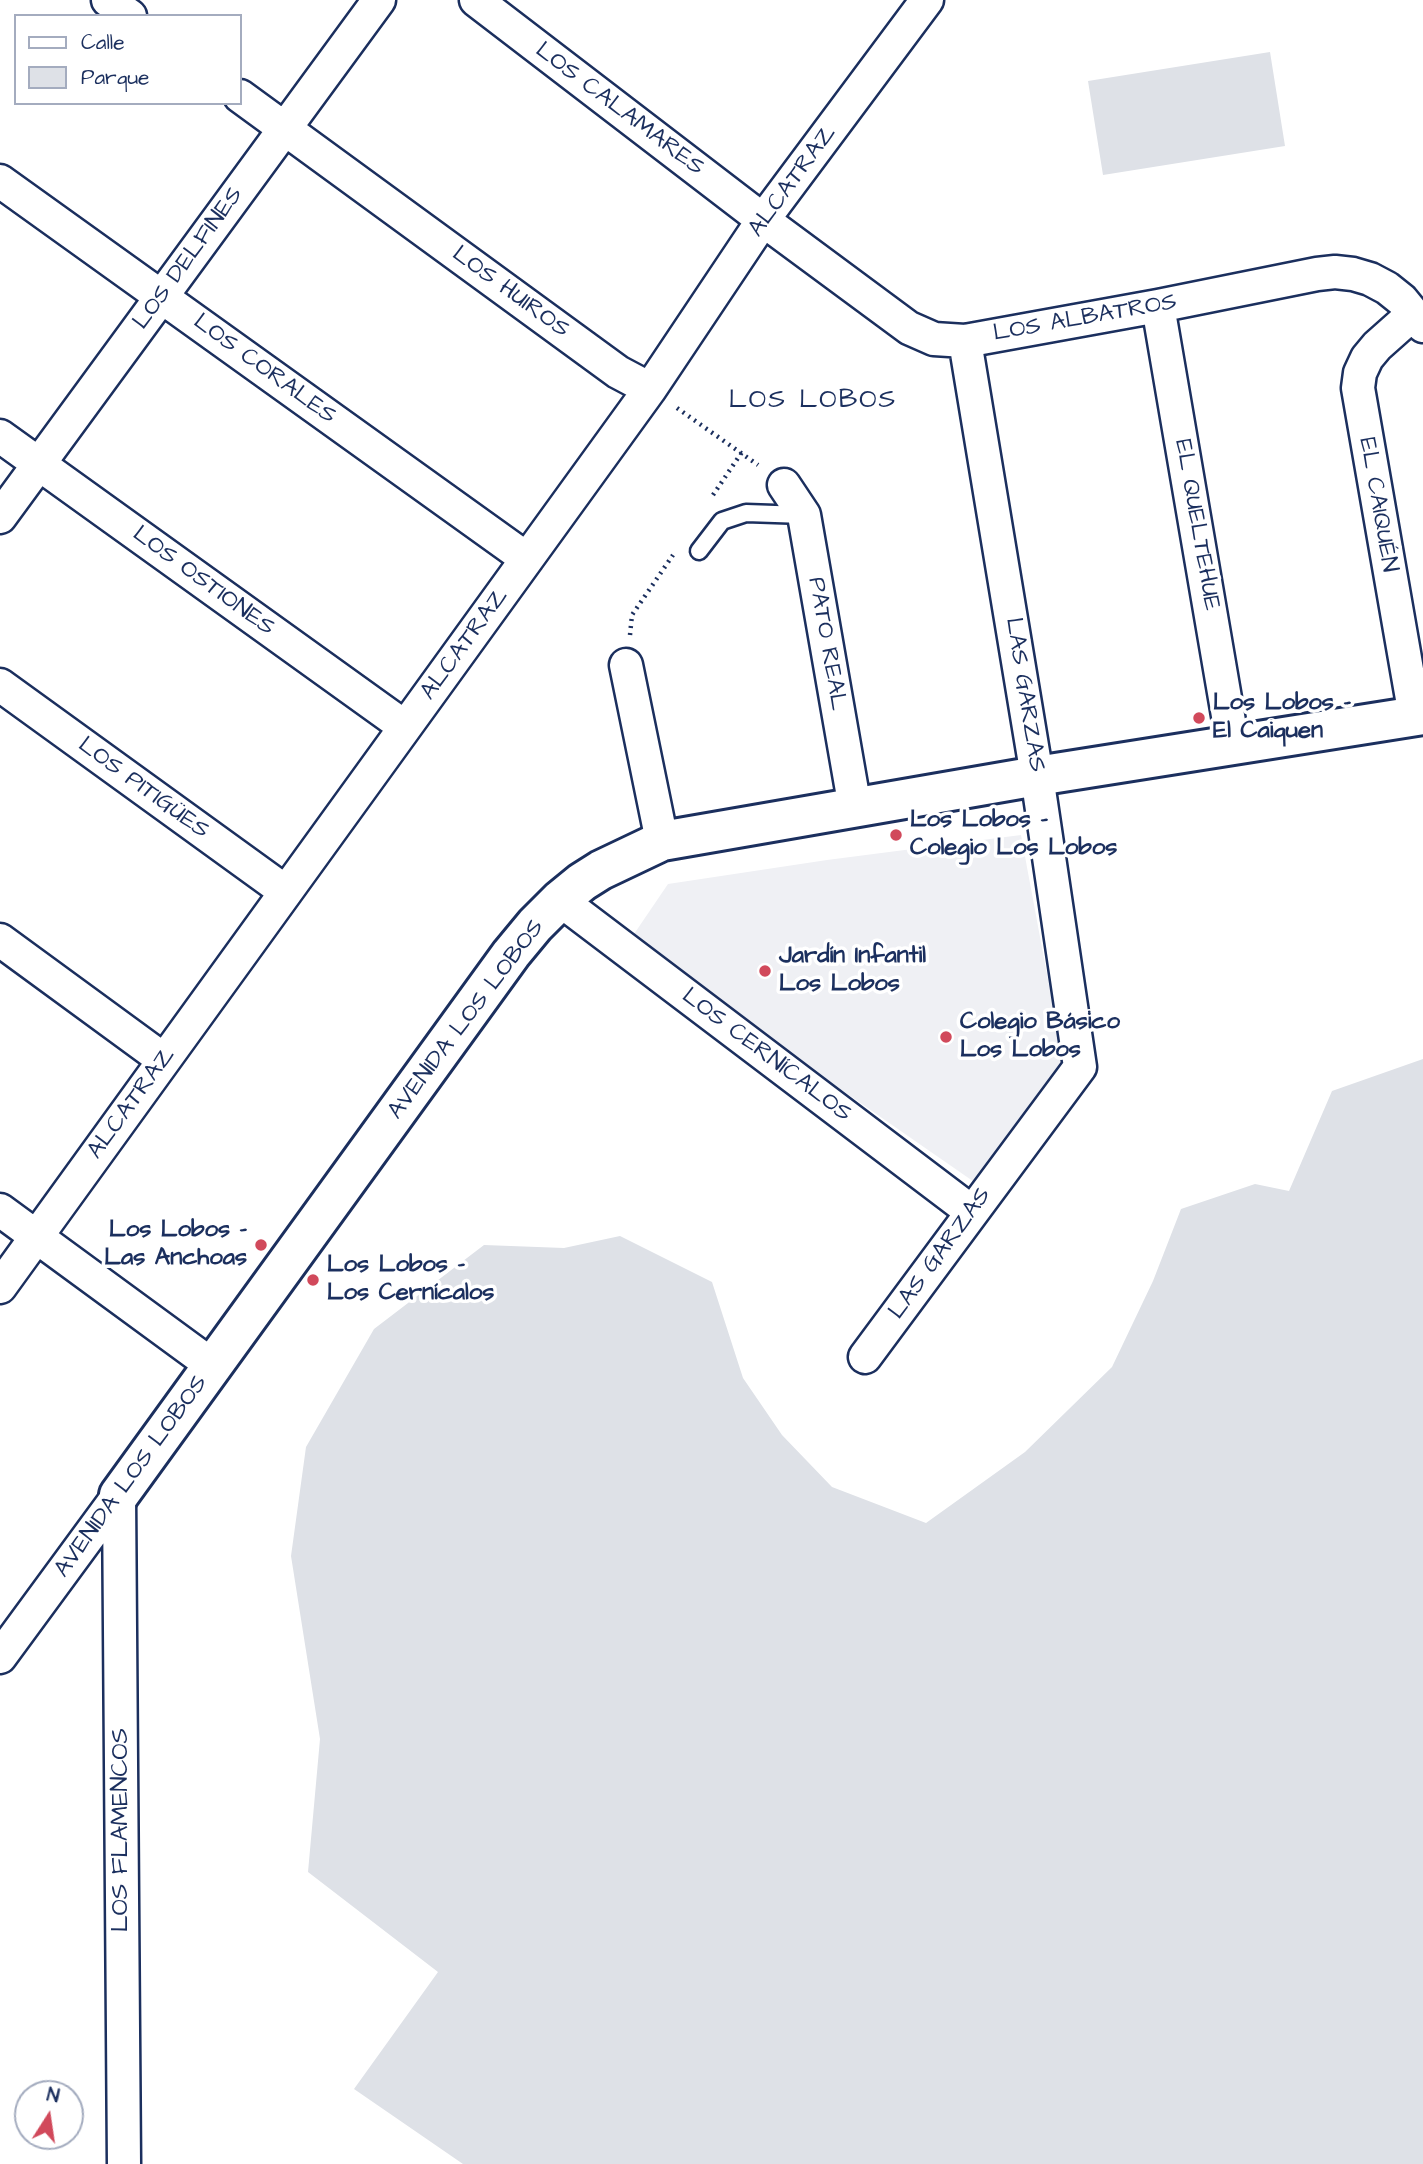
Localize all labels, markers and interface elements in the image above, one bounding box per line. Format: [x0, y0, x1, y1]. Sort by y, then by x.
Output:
legend [14, 14, 242, 105]
text: Calle [81, 28, 125, 57]
street label: LOS CALAMARES [529, 37, 709, 183]
text: Parque [81, 63, 149, 92]
street label: ALCATRAZ [743, 121, 843, 243]
street label: LOS DELFINES [128, 182, 250, 336]
street label: LOS HUIROS [446, 241, 574, 345]
street label: LOS ALBATROS [991, 289, 1179, 349]
street label: LOS CORALES [187, 309, 341, 431]
district label: LOS LOBOS [730, 386, 896, 418]
street label: EL CAIQUÉN [1351, 435, 1403, 575]
street label: EL QUELTEHUE [1167, 437, 1225, 613]
street label: LOS OSTIONES [126, 521, 280, 643]
street label: PATO REAL [800, 575, 852, 713]
street label: ALCATRAZ [415, 584, 515, 706]
street label: LAS GARZAS [998, 616, 1050, 774]
place label: Los Lobos - El Caiquen [1213, 690, 1351, 746]
marker: Los Lobos - El Caiquen [1191, 710, 1207, 726]
street label: LOS PITIGÜES [72, 732, 214, 846]
place label: Los Lobos - Colegio Los Lobos [910, 807, 1117, 863]
marker: Los Lobos - Colegio Los Lobos [888, 827, 904, 843]
street label: AVENIDA LOS LOBOS [382, 914, 552, 1126]
place label: Jardín Infantil Los Lobos [779, 943, 926, 999]
marker: Jardín Infantil Los Lobos [757, 963, 773, 979]
street label: LOS CERNÍCALOS [675, 983, 857, 1129]
place label: Colegio Básico Los Lobos [960, 1009, 1120, 1065]
marker: Colegio Básico Los Lobos [938, 1029, 954, 1045]
street label: ALCATRAZ [82, 1043, 182, 1165]
street label: LAS GARZAS [884, 1183, 998, 1325]
place label: Los Lobos - Las Anchoas [104, 1217, 247, 1273]
marker: Los Lobos - Las Anchoas [253, 1237, 269, 1253]
place label: Los Lobos - Los Cernícalos [327, 1252, 494, 1308]
marker: Los Lobos - Los Cernícalos [305, 1272, 321, 1288]
street label: AVENIDA LOS LOBOS [49, 1370, 215, 1584]
street label: LOS FLAMENCOS [108, 1728, 136, 1932]
north arrow [14, 2080, 84, 2150]
text: N [44, 2081, 62, 2110]

